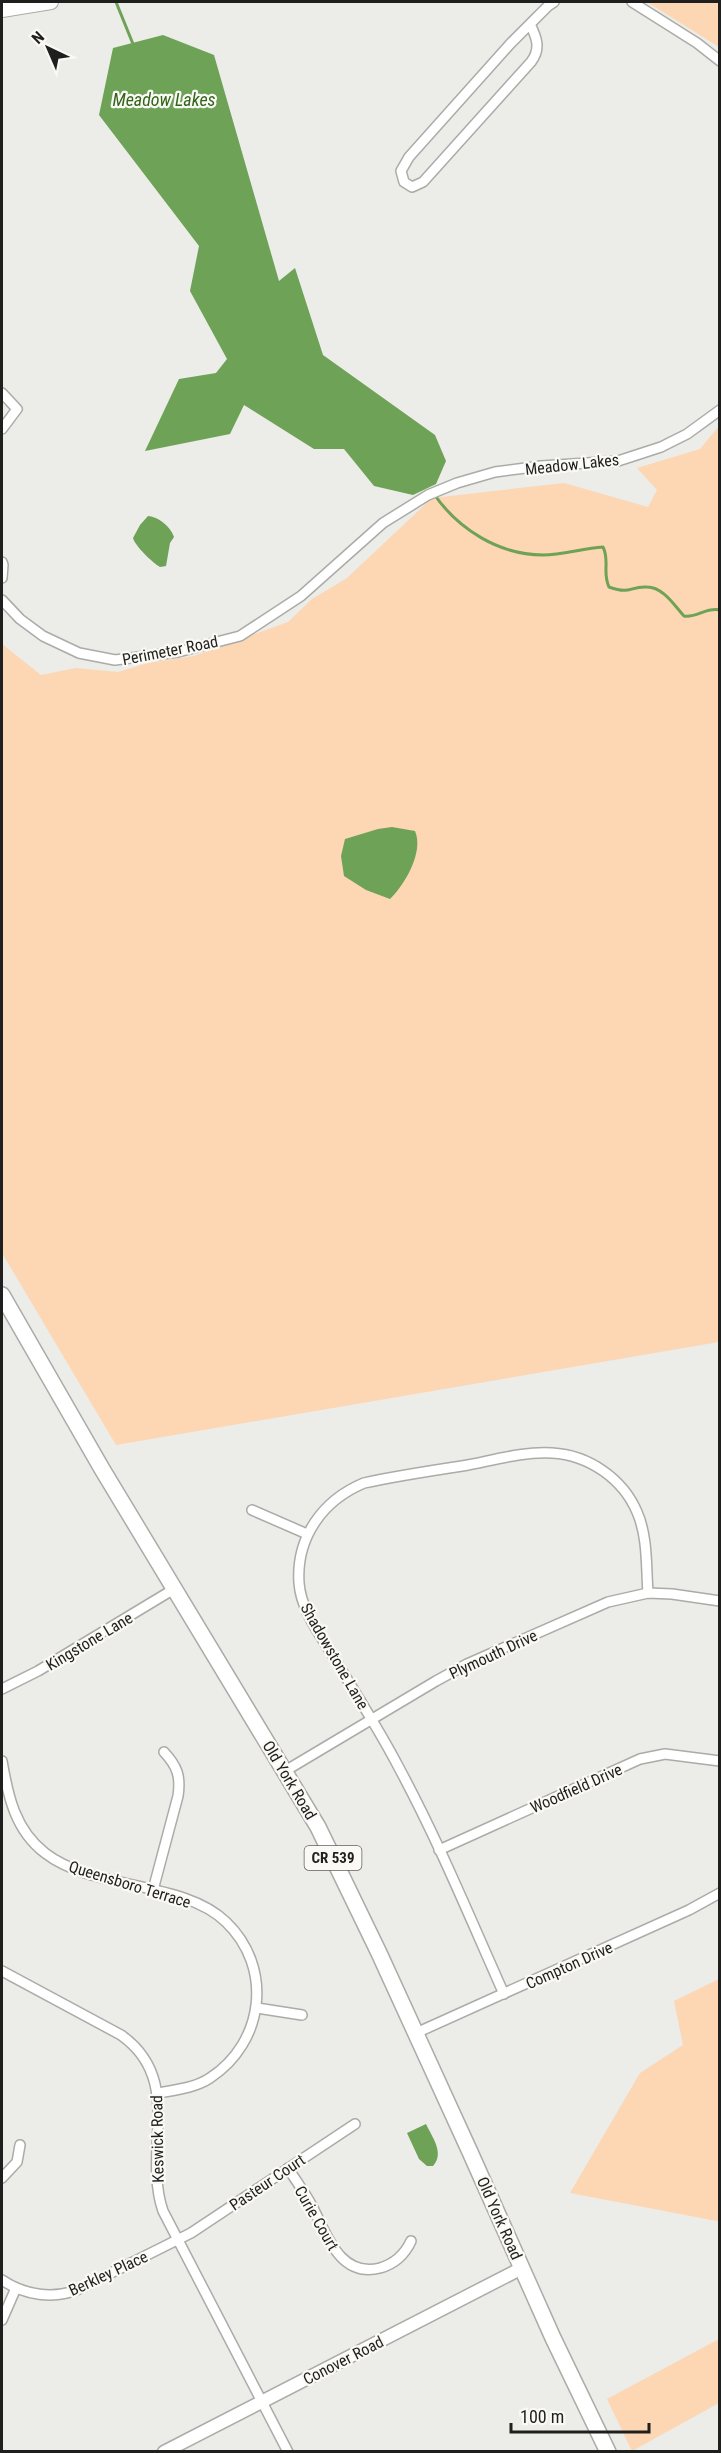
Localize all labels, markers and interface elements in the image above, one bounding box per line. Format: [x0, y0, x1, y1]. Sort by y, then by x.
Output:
north arrow [18, 18, 78, 78]
text: N [28, 27, 48, 48]
water label: Meadow Lakes [112, 89, 216, 110]
street label: Meadow Lakes [524, 450, 620, 479]
street label: Perimeter Road [121, 632, 220, 669]
street label: Shadowstone Lane [296, 1600, 373, 1713]
street label: Kingstone Lane [43, 1608, 136, 1675]
street label: Plymouth Drive [446, 1626, 540, 1683]
street label: Old York Road [259, 1737, 321, 1823]
street label: Woodfield Drive [527, 1760, 625, 1817]
road number: CR 539 [304, 1846, 362, 1870]
street label: Queensboro Terrace [67, 1857, 193, 1912]
street label: Compton Drive [523, 1938, 616, 1993]
street label: Keswick Road [147, 2095, 168, 2183]
street label: Pasteur Court [226, 2150, 309, 2215]
street label: Old York Road [473, 2174, 526, 2263]
street label: Curie Court [290, 2183, 343, 2254]
street label: Berkley Place [66, 2247, 151, 2300]
street label: Conover Road [300, 2332, 387, 2389]
scale bar [511, 2396, 649, 2434]
text: 100 m [520, 2406, 564, 2427]

